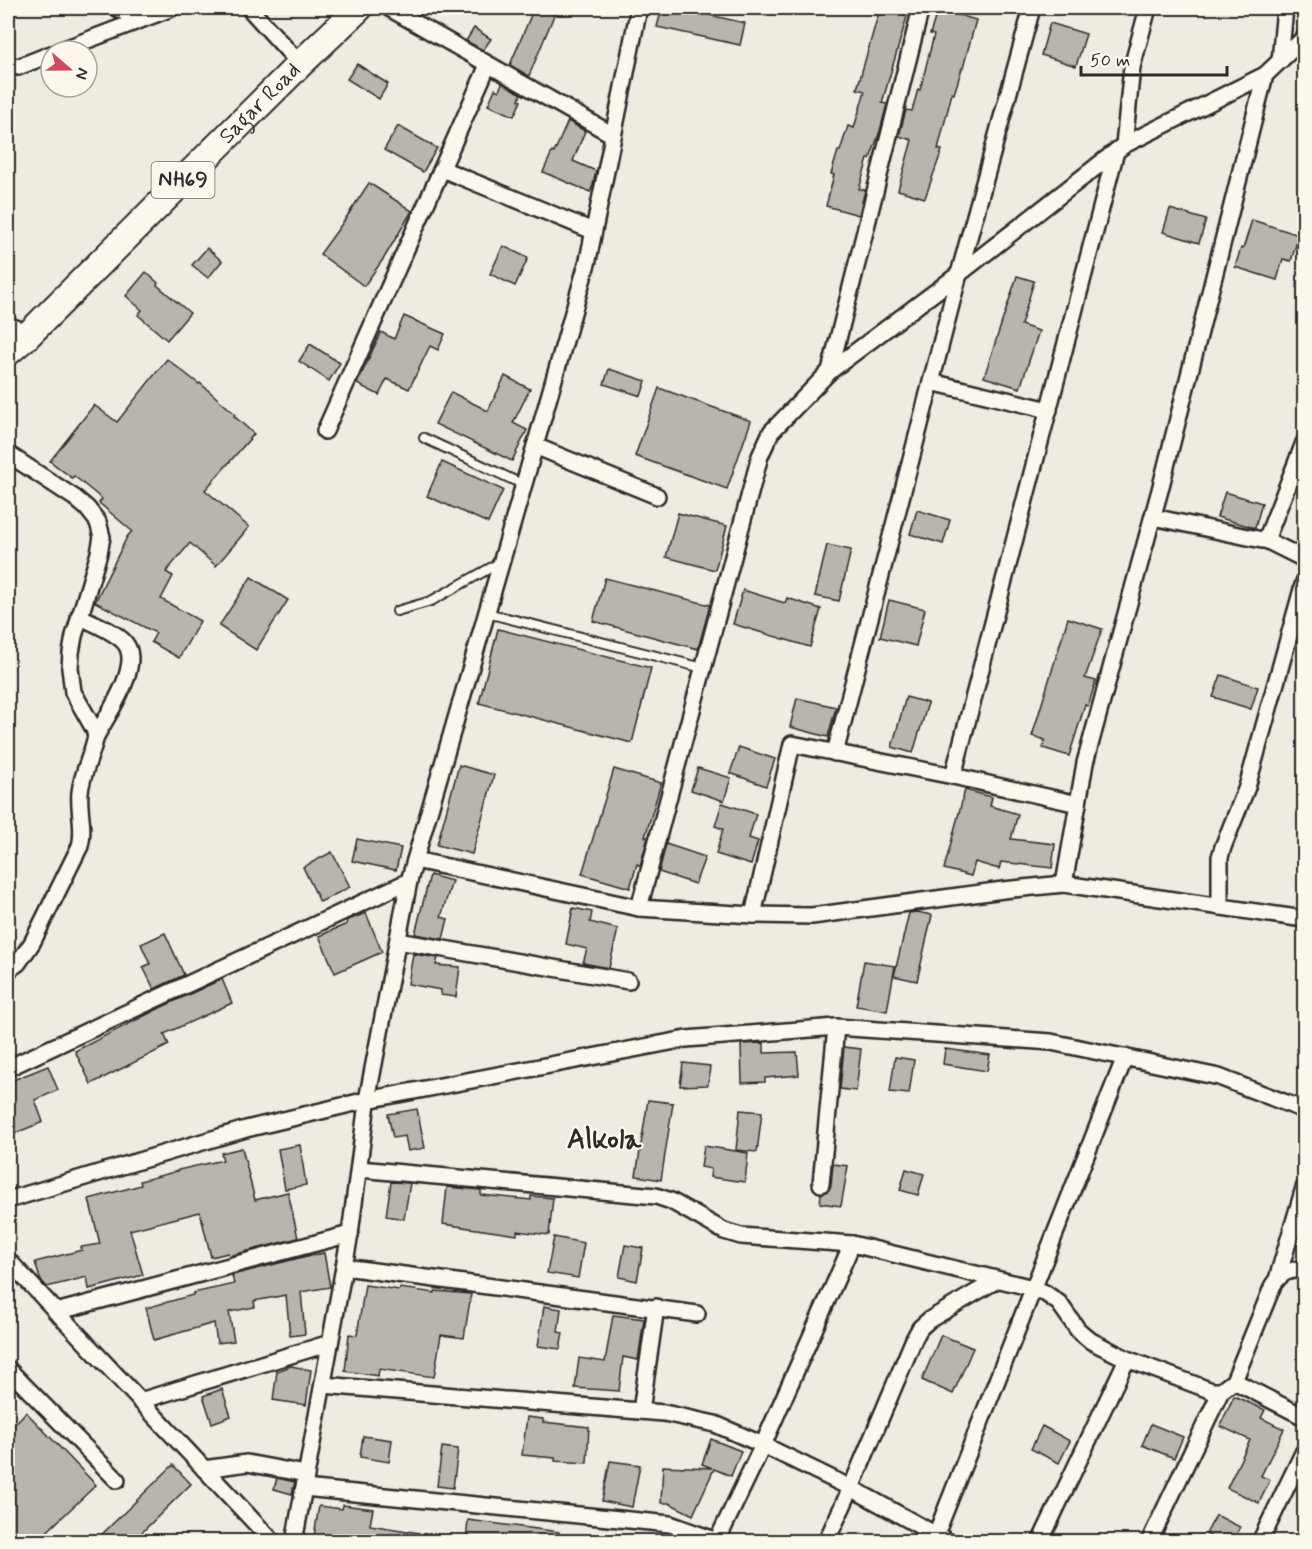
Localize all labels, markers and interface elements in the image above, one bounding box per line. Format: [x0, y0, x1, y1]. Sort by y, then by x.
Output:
north arrow [39, 39, 99, 99]
scale bar [1081, 39, 1226, 77]
text: 50 m [1090, 49, 1130, 73]
street label: Sagar Road [213, 57, 307, 150]
text: N [70, 65, 93, 82]
road number: NH69 [152, 162, 214, 198]
district label: Alkola [567, 1122, 642, 1159]

